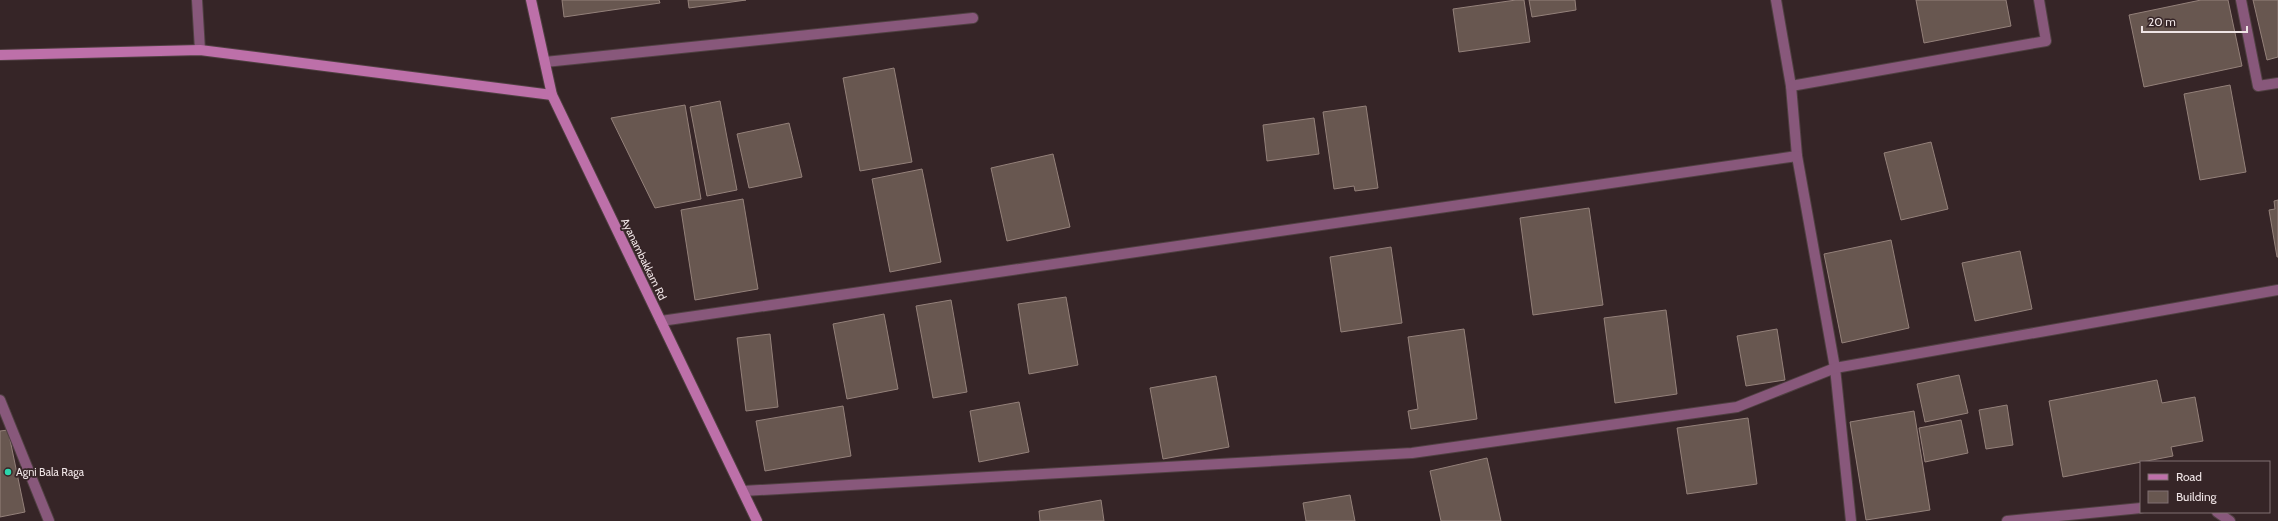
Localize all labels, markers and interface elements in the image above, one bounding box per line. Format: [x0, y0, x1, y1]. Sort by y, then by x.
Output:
scale bar [2142, 8, 2247, 34]
text: 20 m [2148, 14, 2176, 29]
street label: Ayanambakkam Rd [618, 216, 670, 302]
legend [2140, 461, 2270, 513]
place label: Agni Bala Raga [16, 465, 85, 479]
marker: Agni Bala Raga [3, 467, 13, 477]
text: Road [2176, 469, 2202, 484]
text: Building [2176, 489, 2218, 504]

